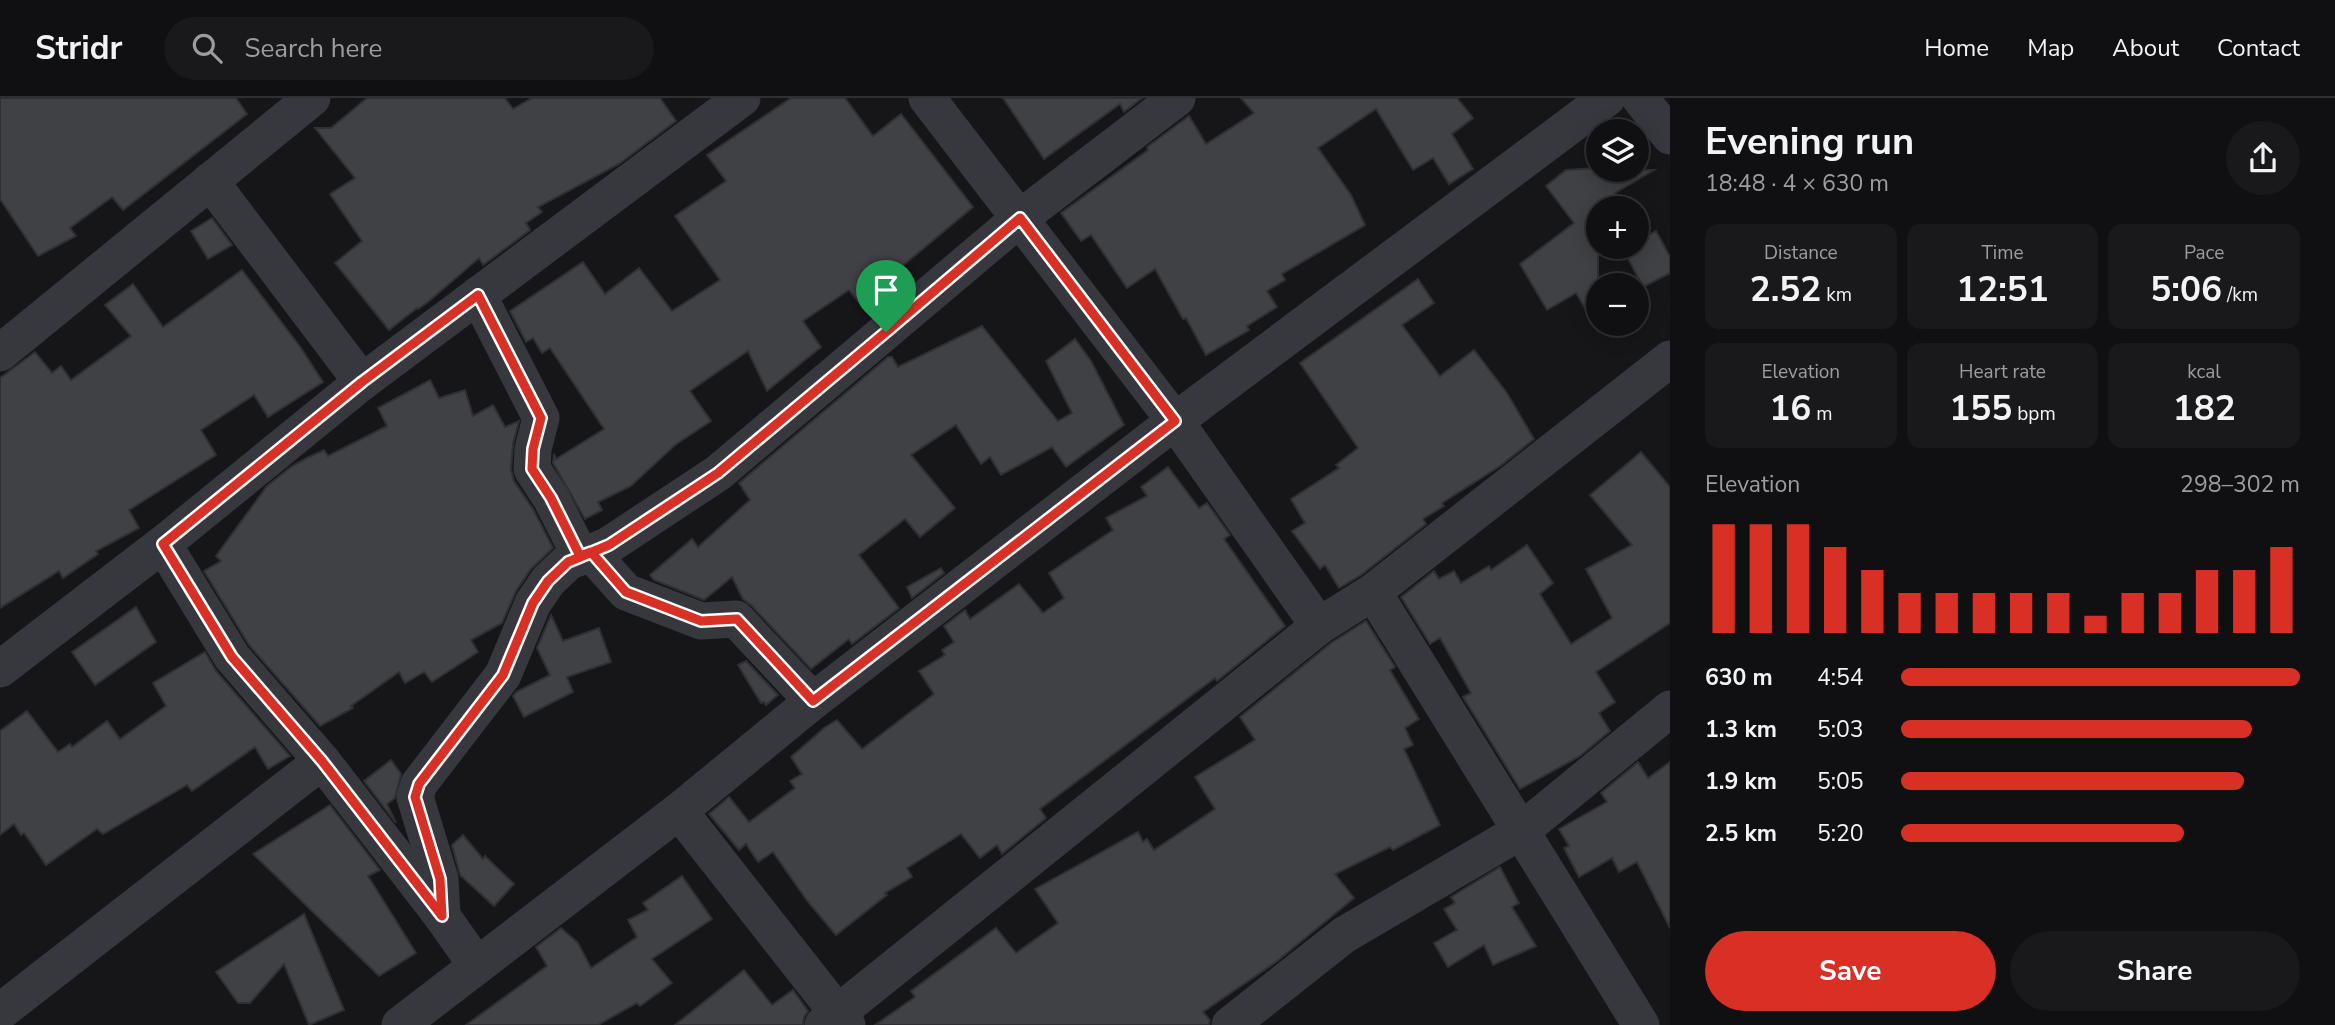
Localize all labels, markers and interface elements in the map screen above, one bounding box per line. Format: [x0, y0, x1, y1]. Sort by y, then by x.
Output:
search box [164, 17, 654, 80]
text: Stridr [35, 26, 122, 71]
icon: search [188, 29, 226, 67]
text: Search here [244, 31, 382, 66]
text: Home [1924, 32, 1989, 64]
text: Map [2027, 32, 2074, 64]
text: About [2112, 32, 2179, 64]
text: Contact [2217, 32, 2300, 64]
text: Evening run [1705, 116, 1914, 167]
map controls [1586, 119, 1649, 336]
button: layers [1586, 119, 1649, 182]
button: share [2226, 121, 2300, 195]
text: 18:48 · 4 × 630 m [1705, 168, 1889, 199]
button: + [1586, 196, 1649, 259]
text: Distance [1764, 240, 1838, 266]
text: Time [1981, 240, 2024, 266]
text: Pace [2184, 240, 2224, 266]
pin [856, 260, 916, 332]
text: 2.52 [1750, 266, 1821, 313]
text: 12:51 [1956, 266, 2049, 313]
text: 5:06 [2150, 266, 2222, 313]
icon: arrive [867, 271, 905, 309]
button: − [1586, 273, 1649, 336]
text: km [1821, 282, 1852, 308]
text: /km [2222, 282, 2258, 308]
text: Elevation [1761, 359, 1840, 385]
text: Heart rate [1959, 359, 2046, 385]
text: kcal [2187, 359, 2221, 385]
text: 16 [1769, 385, 1811, 432]
text: 155 [1949, 385, 2012, 432]
text: 182 [2173, 385, 2236, 432]
text: m [1811, 401, 1832, 427]
text: bpm [2012, 401, 2056, 427]
text: Elevation [1705, 469, 1800, 500]
text: 298–302 m [2180, 469, 2300, 500]
text: 630 m [1705, 662, 1773, 693]
text: 4:54 [1817, 662, 1864, 693]
text: 1.3 km [1705, 714, 1777, 745]
text: 5:03 [1817, 714, 1864, 745]
text: 1.9 km [1705, 766, 1777, 797]
text: 5:05 [1817, 766, 1864, 797]
text: 2.5 km [1705, 818, 1777, 849]
text: 5:20 [1817, 818, 1864, 849]
button: Save [1705, 931, 1996, 1011]
button: Share [2010, 931, 2300, 1011]

